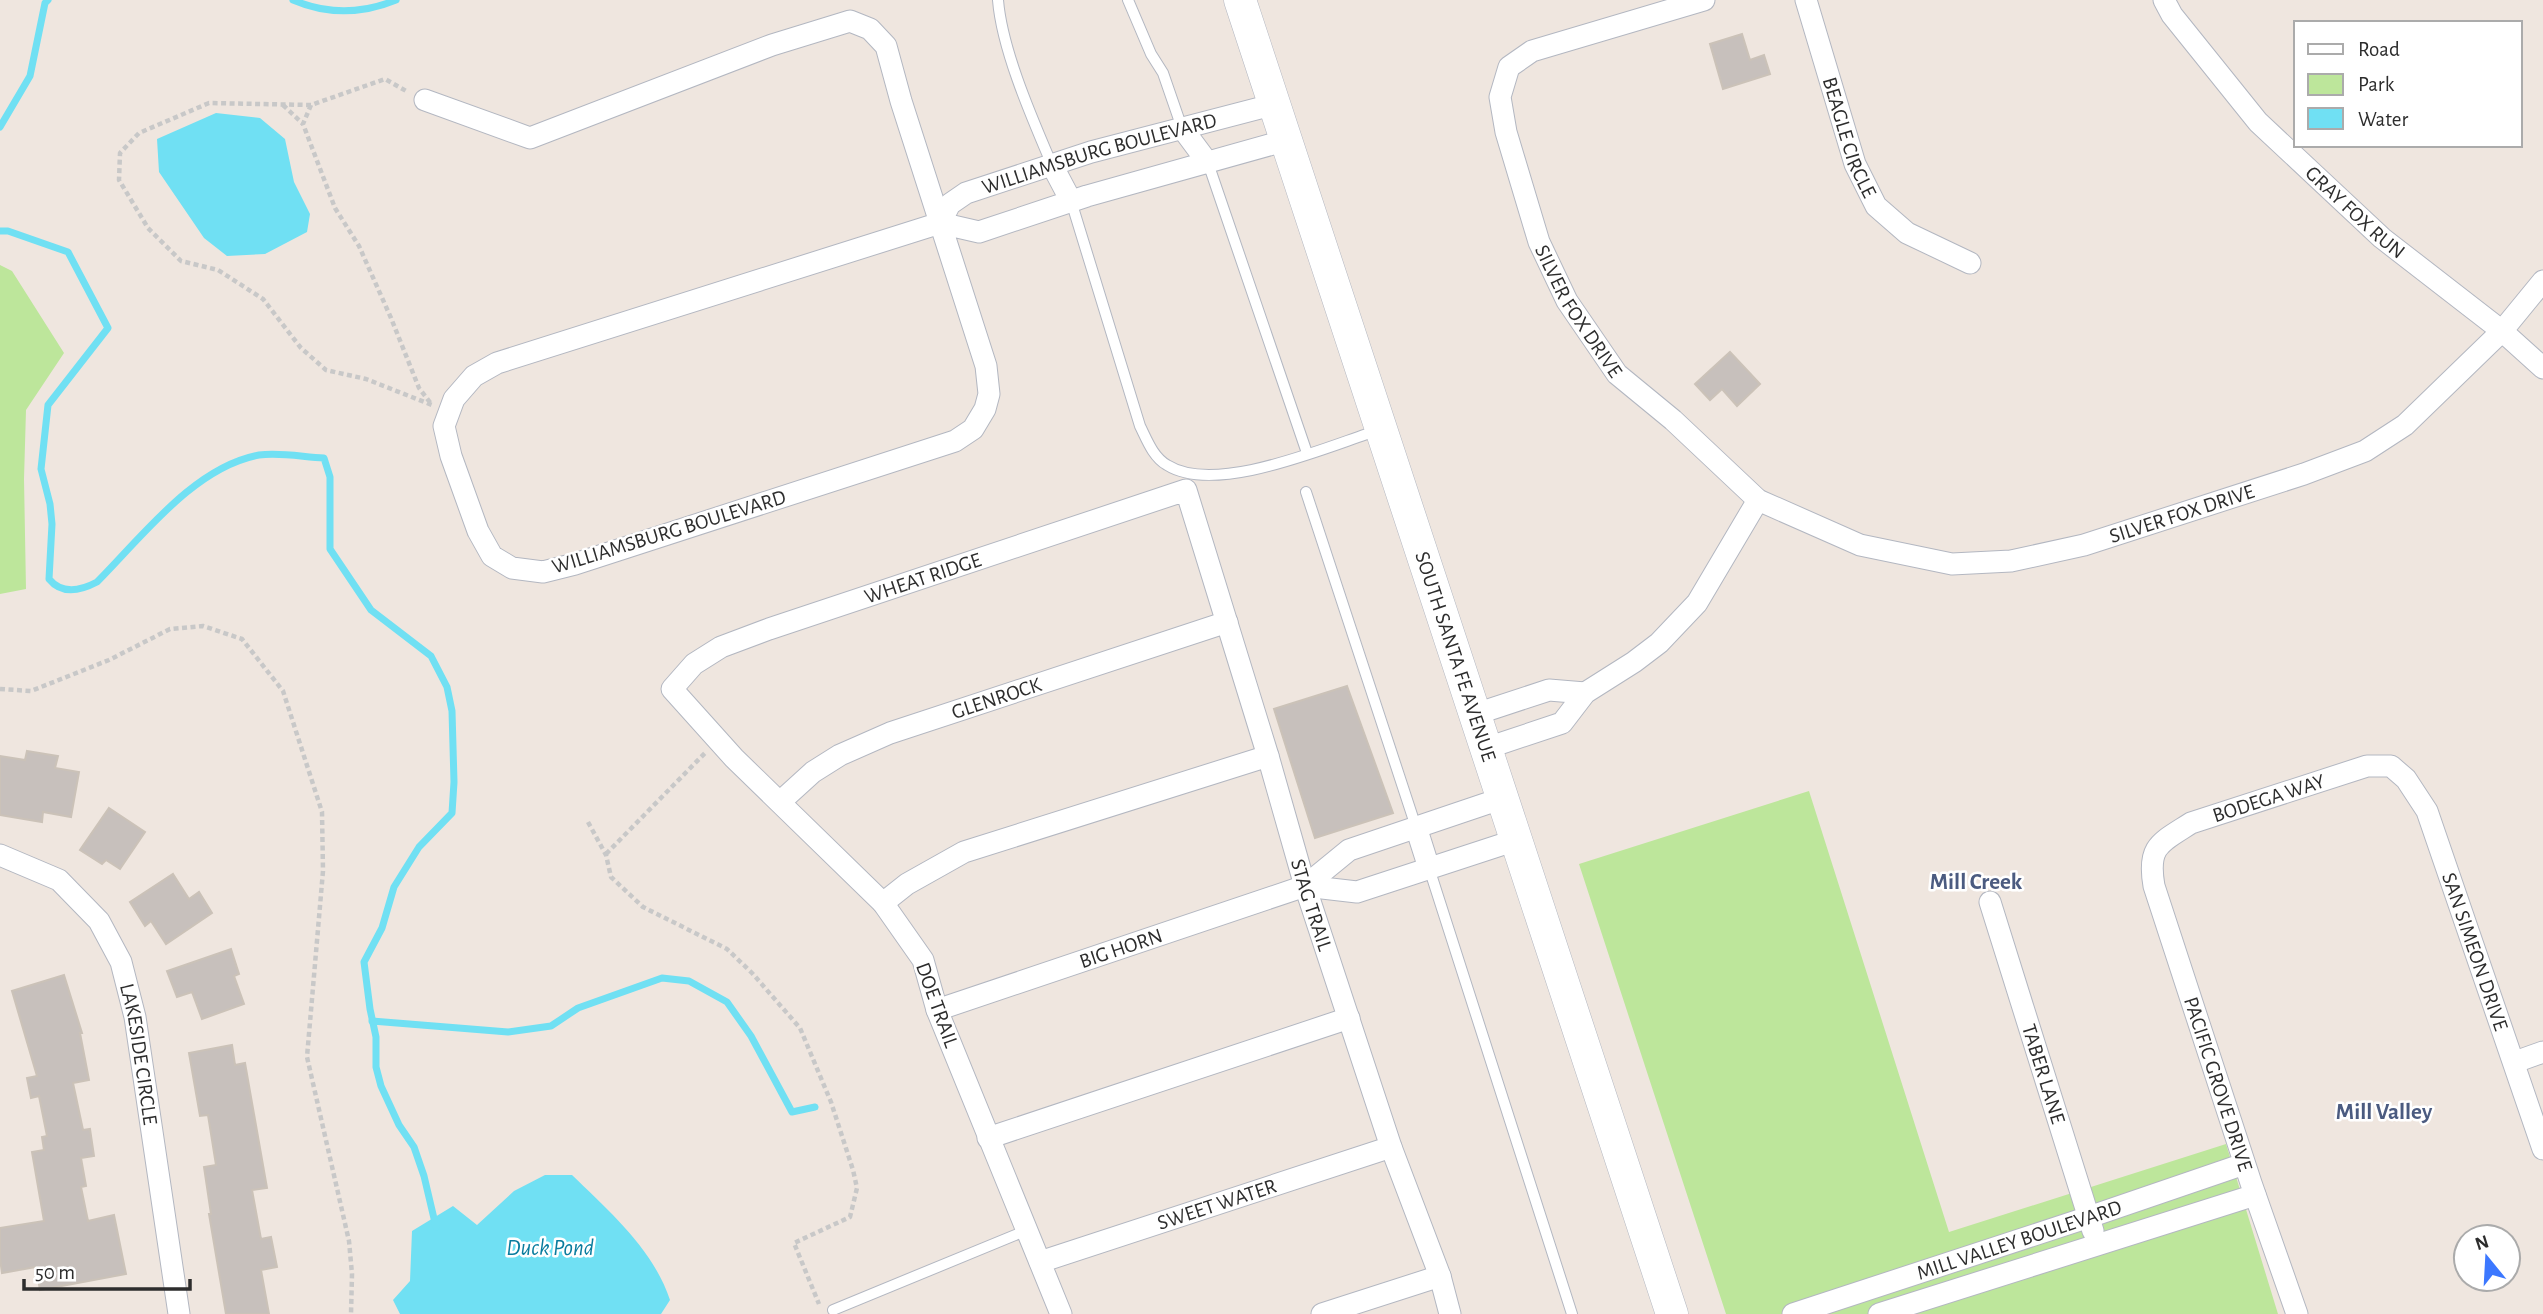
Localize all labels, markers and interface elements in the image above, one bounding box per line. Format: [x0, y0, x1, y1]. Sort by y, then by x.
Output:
legend [2294, 21, 2522, 147]
text: Road [2358, 39, 2400, 60]
text: Park [2358, 74, 2395, 95]
street label: BEAGLE CIRCLE [1819, 75, 1880, 201]
street label: WILLIAMSBURG BOULEVARD [979, 109, 1219, 198]
text: Water [2358, 109, 2408, 130]
street label: GRAY FOX RUN [2302, 162, 2409, 262]
street label: SILVER FOX DRIVE [1531, 242, 1627, 381]
street label: SILVER FOX DRIVE [2107, 480, 2257, 547]
street label: WILLIAMSBURG BOULEVARD [550, 486, 788, 578]
street label: WHEAT RIDGE [862, 549, 984, 607]
street label: SOUTH SANTA FE AVENUE [1412, 549, 1500, 764]
street label: GLENROCK [949, 673, 1044, 723]
street label: BODEGA WAY [2210, 770, 2327, 826]
street label: STAG TRAIL [1287, 857, 1336, 954]
street label: SAN SIMEON DRIVE [2438, 870, 2512, 1033]
district label: Mill Creek [1930, 871, 2023, 894]
street label: BIG HORN [1077, 924, 1165, 972]
street label: DOE TRAIL [912, 960, 962, 1051]
street label: LAKESIDE CIRCLE [116, 981, 161, 1126]
street label: PACIFIC GROVE DRIVE [2180, 994, 2256, 1174]
street label: TABER LANE [2018, 1021, 2069, 1126]
district label: Mill Valley [2336, 1101, 2433, 1124]
street label: SWEET WATER [1155, 1175, 1279, 1233]
street label: MILL VALLEY BOULEVARD [1914, 1196, 2124, 1283]
north arrow [2452, 1223, 2522, 1293]
text: N [2473, 1232, 2491, 1254]
water label: Duck Pond [506, 1237, 594, 1260]
scale bar [24, 1248, 191, 1292]
text: 50 m [35, 1262, 75, 1283]

